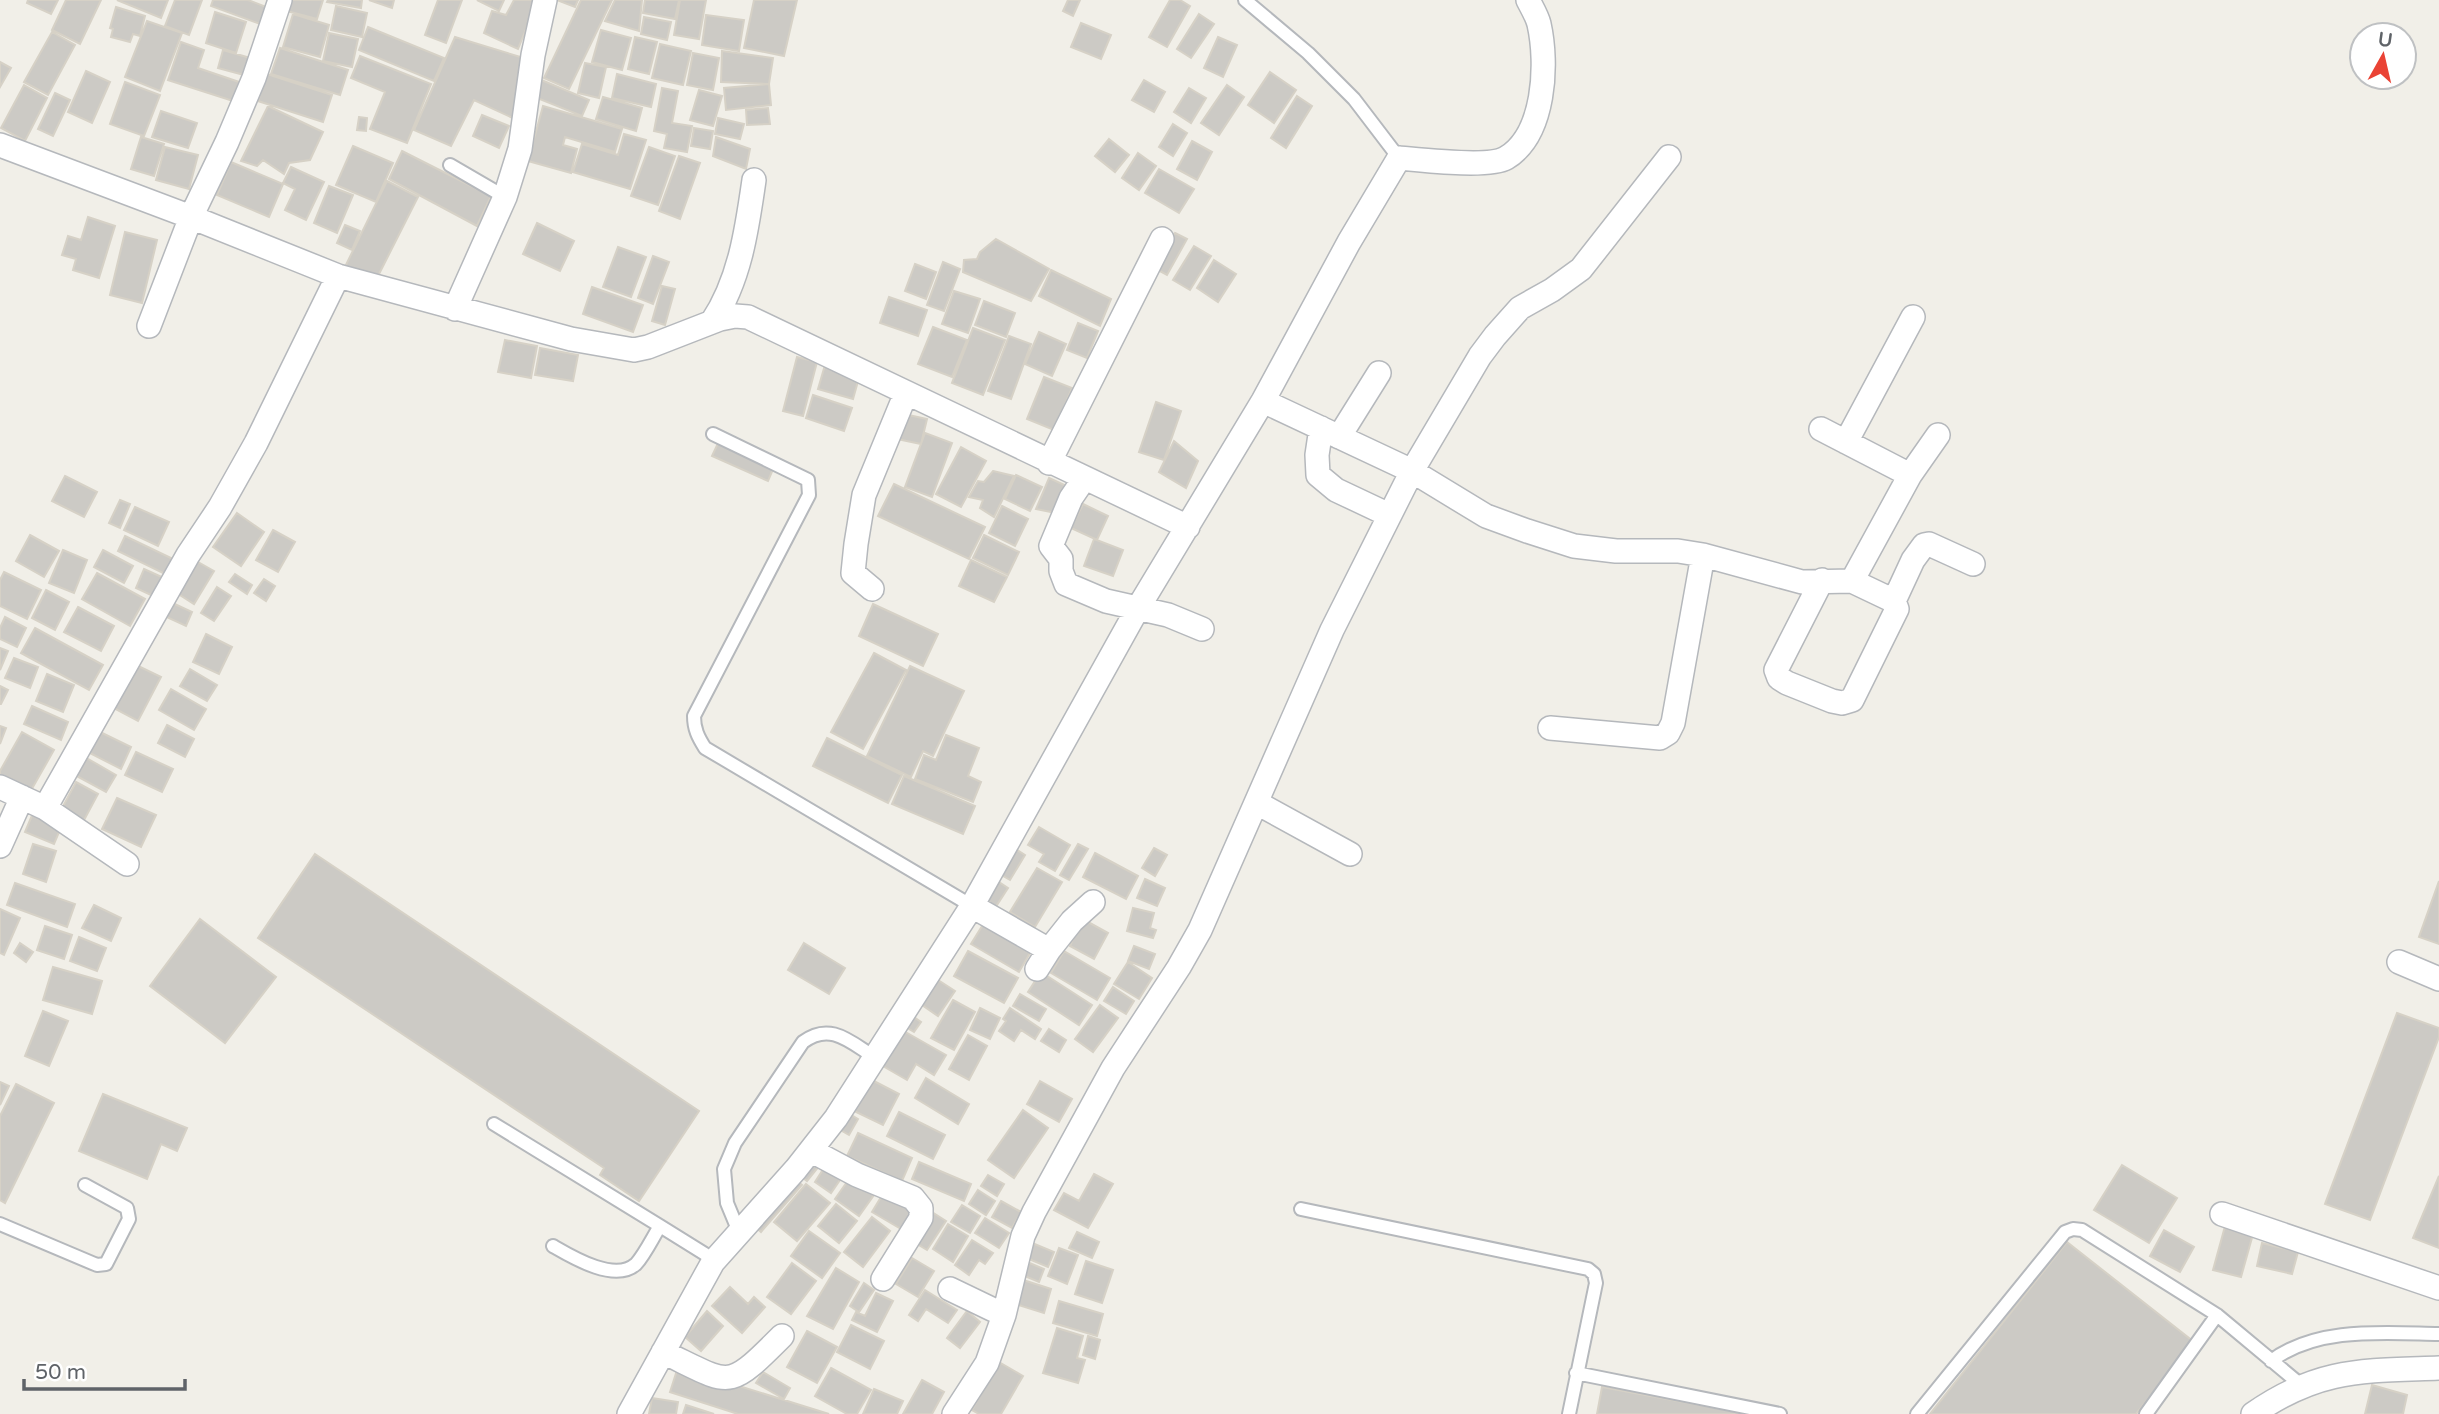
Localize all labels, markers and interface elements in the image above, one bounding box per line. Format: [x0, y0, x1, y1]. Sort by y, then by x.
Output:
north arrow [2348, 21, 2418, 91]
text: U [2377, 28, 2394, 52]
scale bar [24, 1348, 186, 1392]
text: 50 m [35, 1360, 86, 1385]

